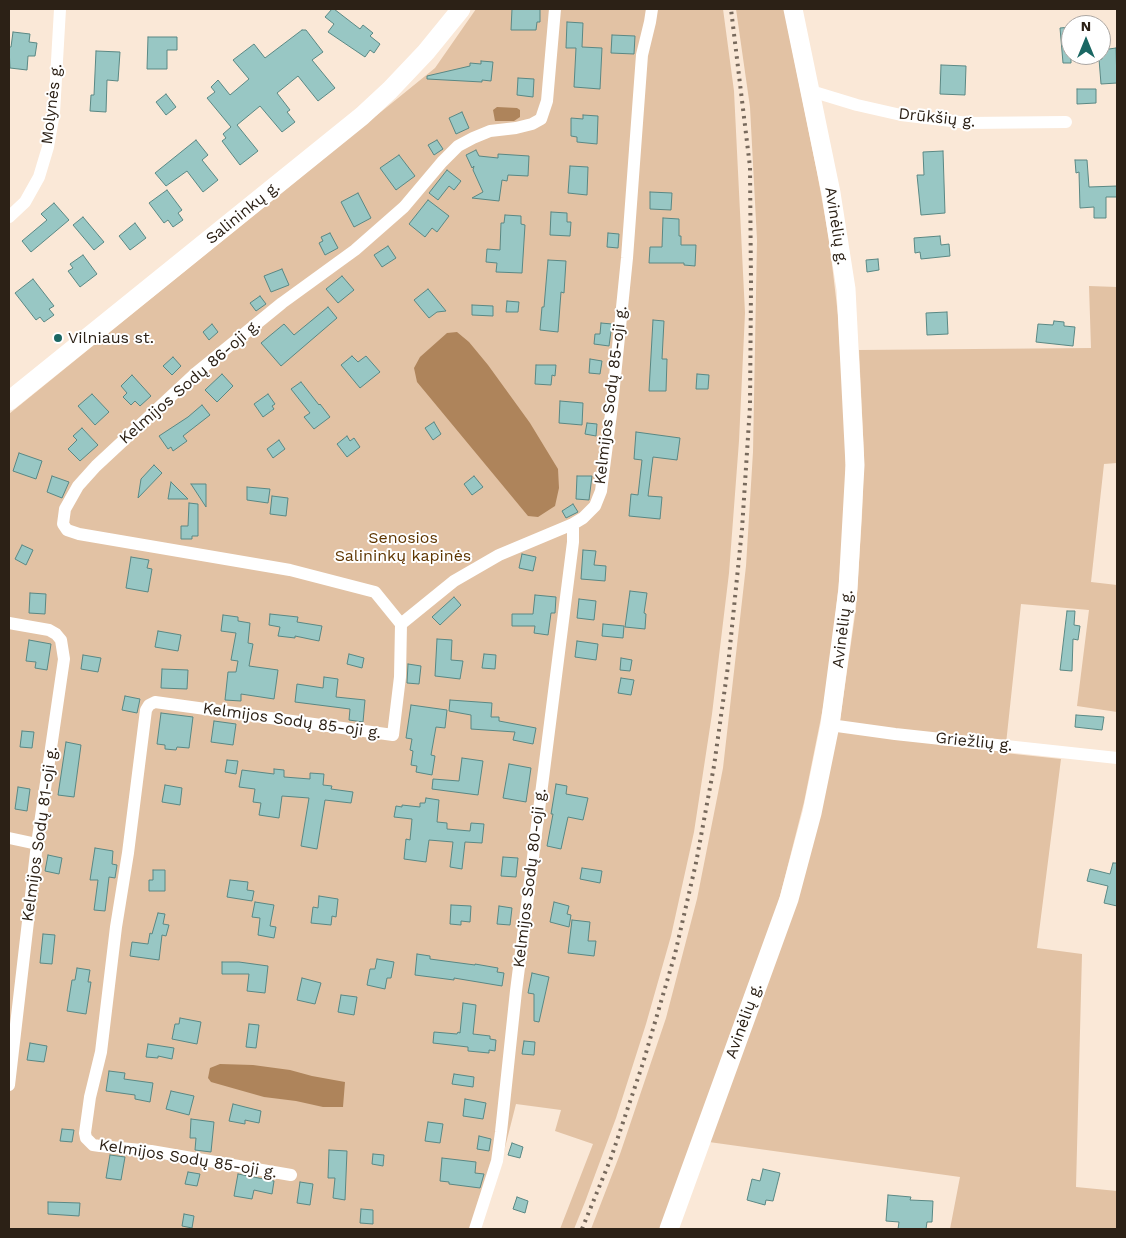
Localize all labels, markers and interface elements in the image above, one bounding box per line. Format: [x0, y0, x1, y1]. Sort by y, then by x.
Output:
north arrow [1061, 15, 1111, 65]
text: N [1081, 18, 1091, 34]
street label: Molynės g. [37, 62, 67, 146]
street label: Drūkšių g. [897, 104, 977, 132]
street label: Salininkų g. [202, 177, 284, 249]
street label: Avinėlių g. [820, 185, 852, 267]
street label: Kelmijos Sodų 85-oji g. [590, 304, 632, 486]
street label: Kelmijos Sodų 86-oji g. [116, 316, 264, 448]
place label: Vilniaus st. [68, 328, 154, 348]
marker: Vilniaus st. [52, 332, 64, 344]
park label: Senosios Salininkų kapinės [335, 528, 471, 566]
street label: Avinėlių g. [829, 589, 857, 669]
street label: Kelmijos Sodų 85-oji g. [202, 699, 382, 743]
street label: Griežlių g. [935, 728, 1013, 756]
street label: Kelmijos Sodų 81-oji g. [18, 745, 62, 923]
street label: Kelmijos Sodų 80-oji g. [509, 787, 551, 969]
street label: Avinėlių g. [721, 981, 767, 1061]
street label: Kelmijos Sodų 85-oji g. [98, 1135, 278, 1183]

